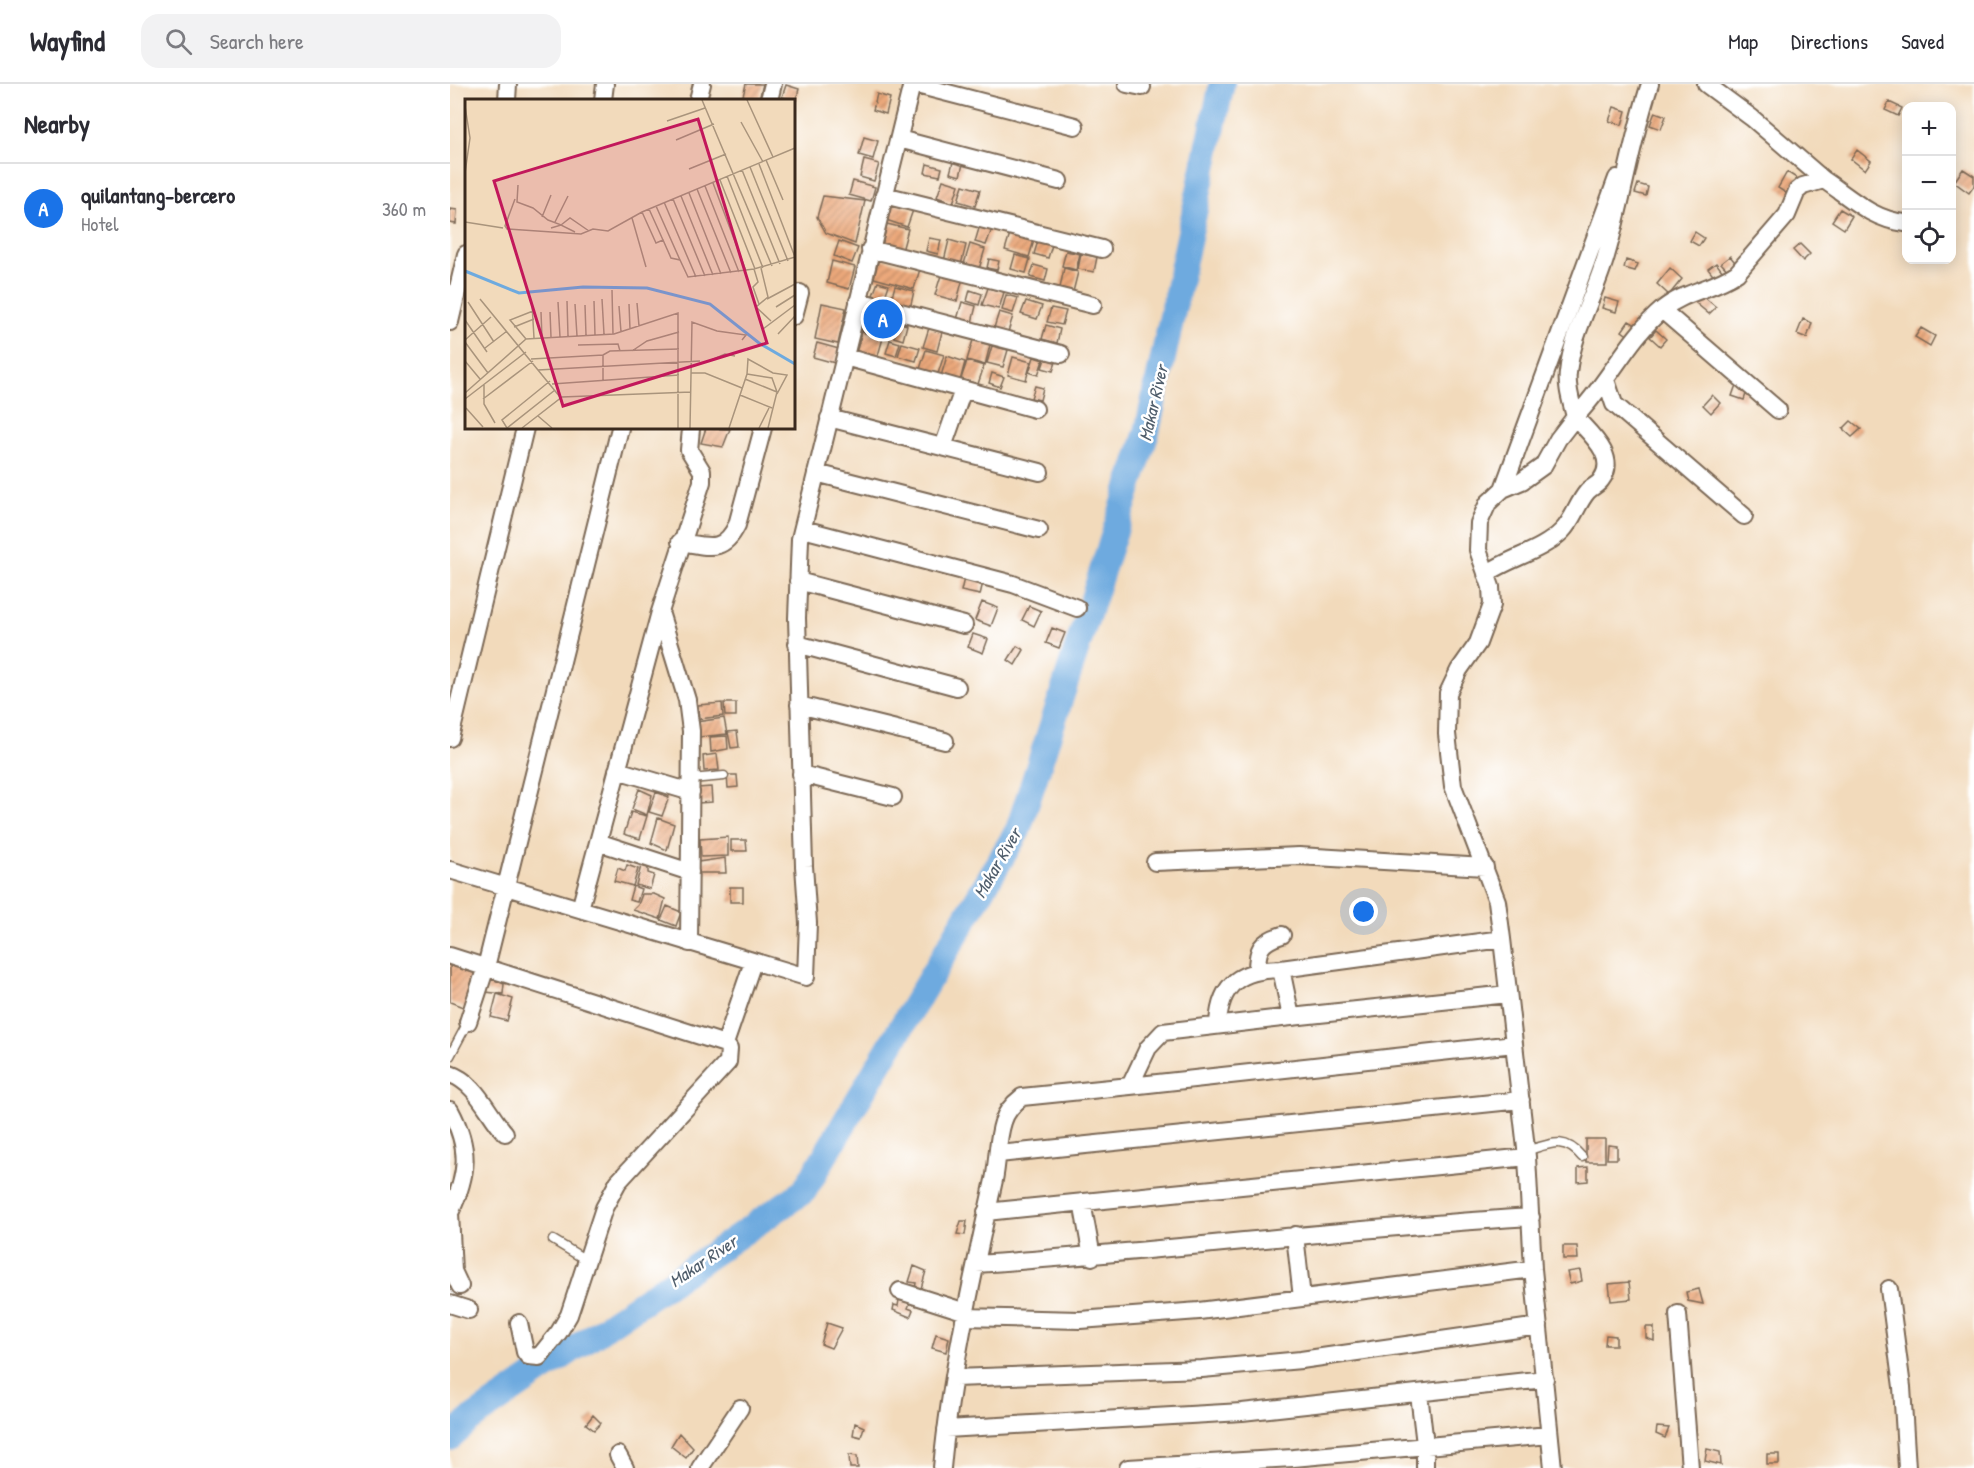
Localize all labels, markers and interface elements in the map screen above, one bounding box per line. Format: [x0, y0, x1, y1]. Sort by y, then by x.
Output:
search box [141, 14, 561, 68]
text: Wayfind [30, 22, 105, 60]
icon: search [162, 25, 195, 58]
text: Search here [210, 26, 304, 56]
text: Map [1728, 27, 1758, 56]
text: Directions [1791, 27, 1868, 56]
text: Saved [1901, 27, 1944, 56]
inset map [465, 99, 795, 429]
map controls [1902, 102, 1956, 264]
button: + [1902, 102, 1956, 156]
text: Nearby [24, 106, 90, 141]
button: − [1902, 156, 1956, 210]
text: quilantang-bercero [81, 180, 235, 210]
text: A [39, 195, 48, 222]
text: 360 m [382, 195, 426, 222]
text: Hotel [81, 210, 119, 237]
button: locate [1902, 210, 1956, 264]
pin: A [864, 296, 902, 342]
water label: Makar River [1132, 361, 1174, 443]
water label: Makar River [967, 822, 1028, 903]
your location [1349, 897, 1378, 926]
water label: Makar River [664, 1228, 744, 1293]

